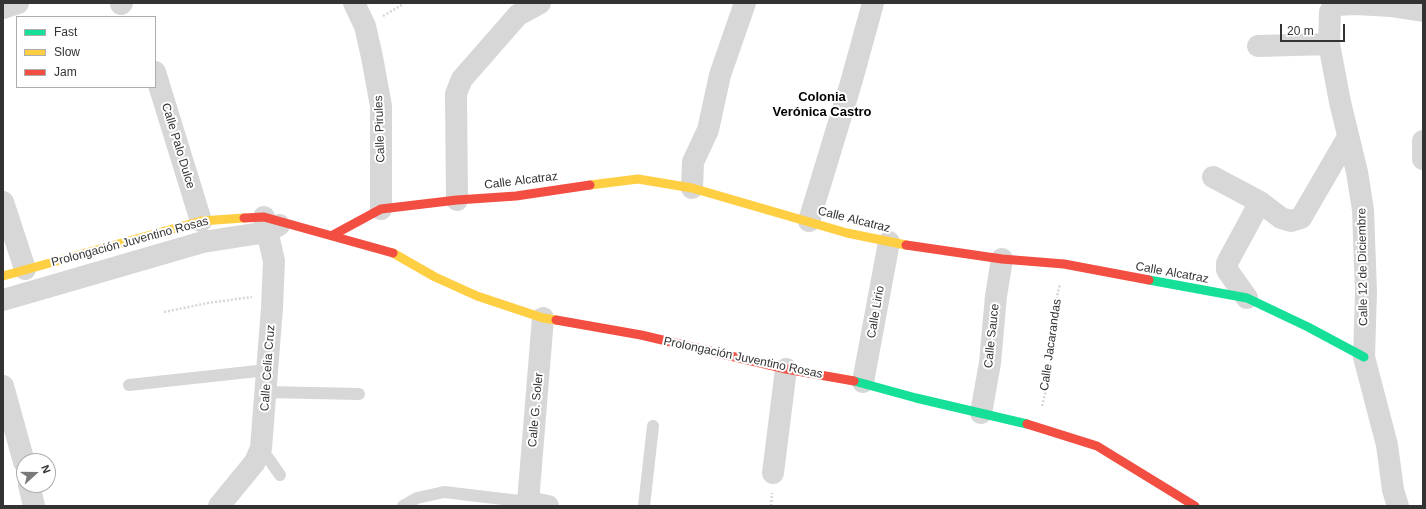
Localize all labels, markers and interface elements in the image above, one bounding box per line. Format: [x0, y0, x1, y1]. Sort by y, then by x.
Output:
legend [16, 16, 156, 88]
scale bar [1282, 16, 1347, 42]
text: 20 m [1287, 24, 1314, 38]
text: Fast [54, 25, 77, 39]
text: Slow [54, 45, 80, 59]
text: Jam [54, 65, 77, 79]
district label: Colonia Verónica Castro [773, 89, 871, 120]
street label: Calle Pirules [372, 95, 388, 163]
street label: Calle Palo Dulce [158, 101, 198, 191]
street label: Calle Alcatraz [483, 169, 559, 193]
street label: Calle Alcatraz [816, 204, 892, 236]
street label: Calle 12 de Diciembre [1355, 208, 1371, 326]
street label: Prolongación Juventino Rosas [50, 214, 210, 270]
street label: Calle Alcatraz [1134, 259, 1210, 287]
street label: Calle Lirio [864, 284, 888, 340]
street label: Calle Jacarandas [1037, 298, 1065, 392]
street label: Calle Sauce [981, 303, 1003, 369]
street label: Calle Celia Cruz [258, 324, 278, 412]
street label: Prolongación Juventino Rosas [662, 334, 824, 382]
street label: Calle G. Soler [526, 372, 546, 448]
north arrow [16, 453, 56, 493]
text: N [39, 463, 53, 475]

